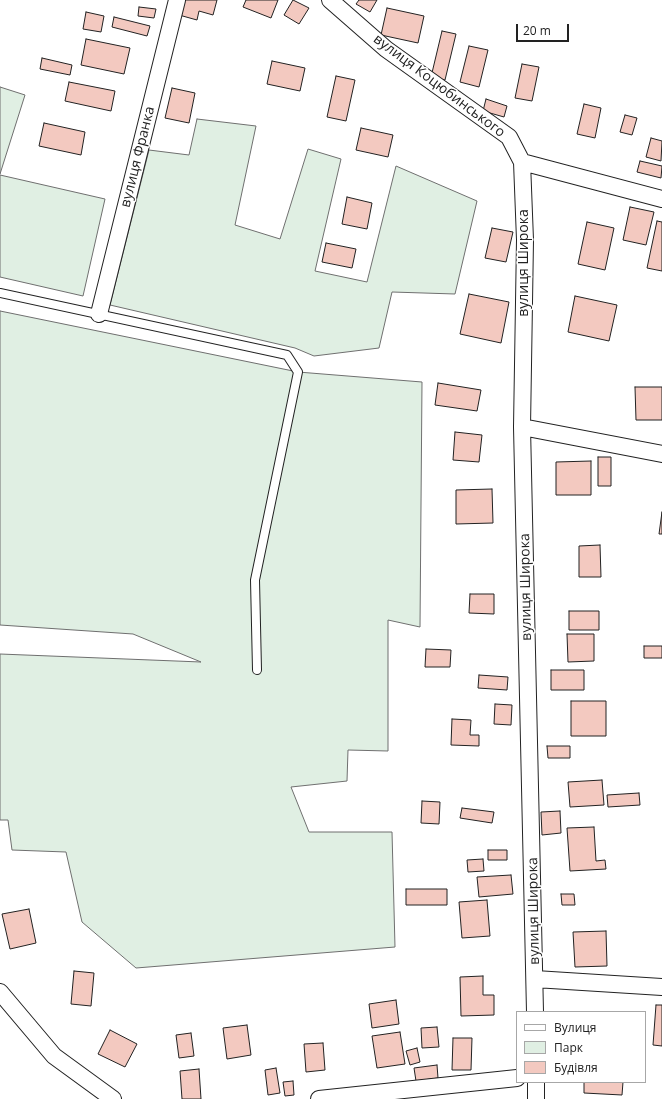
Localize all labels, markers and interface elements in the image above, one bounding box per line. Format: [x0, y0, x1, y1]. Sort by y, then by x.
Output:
scale bar [518, 16, 571, 42]
text: 20 m [523, 22, 551, 39]
street label: вулиця Коцюбинського [370, 31, 508, 141]
street label: вулиця Франка [117, 105, 159, 209]
street label: вулиця Широка [516, 209, 532, 317]
street label: вулиця Широка [517, 533, 535, 641]
street label: вулиця Широка [525, 857, 543, 965]
legend [516, 1011, 646, 1083]
text: Вулиця [554, 1019, 596, 1036]
text: Парк [554, 1039, 583, 1056]
text: Будівля [554, 1059, 598, 1076]

